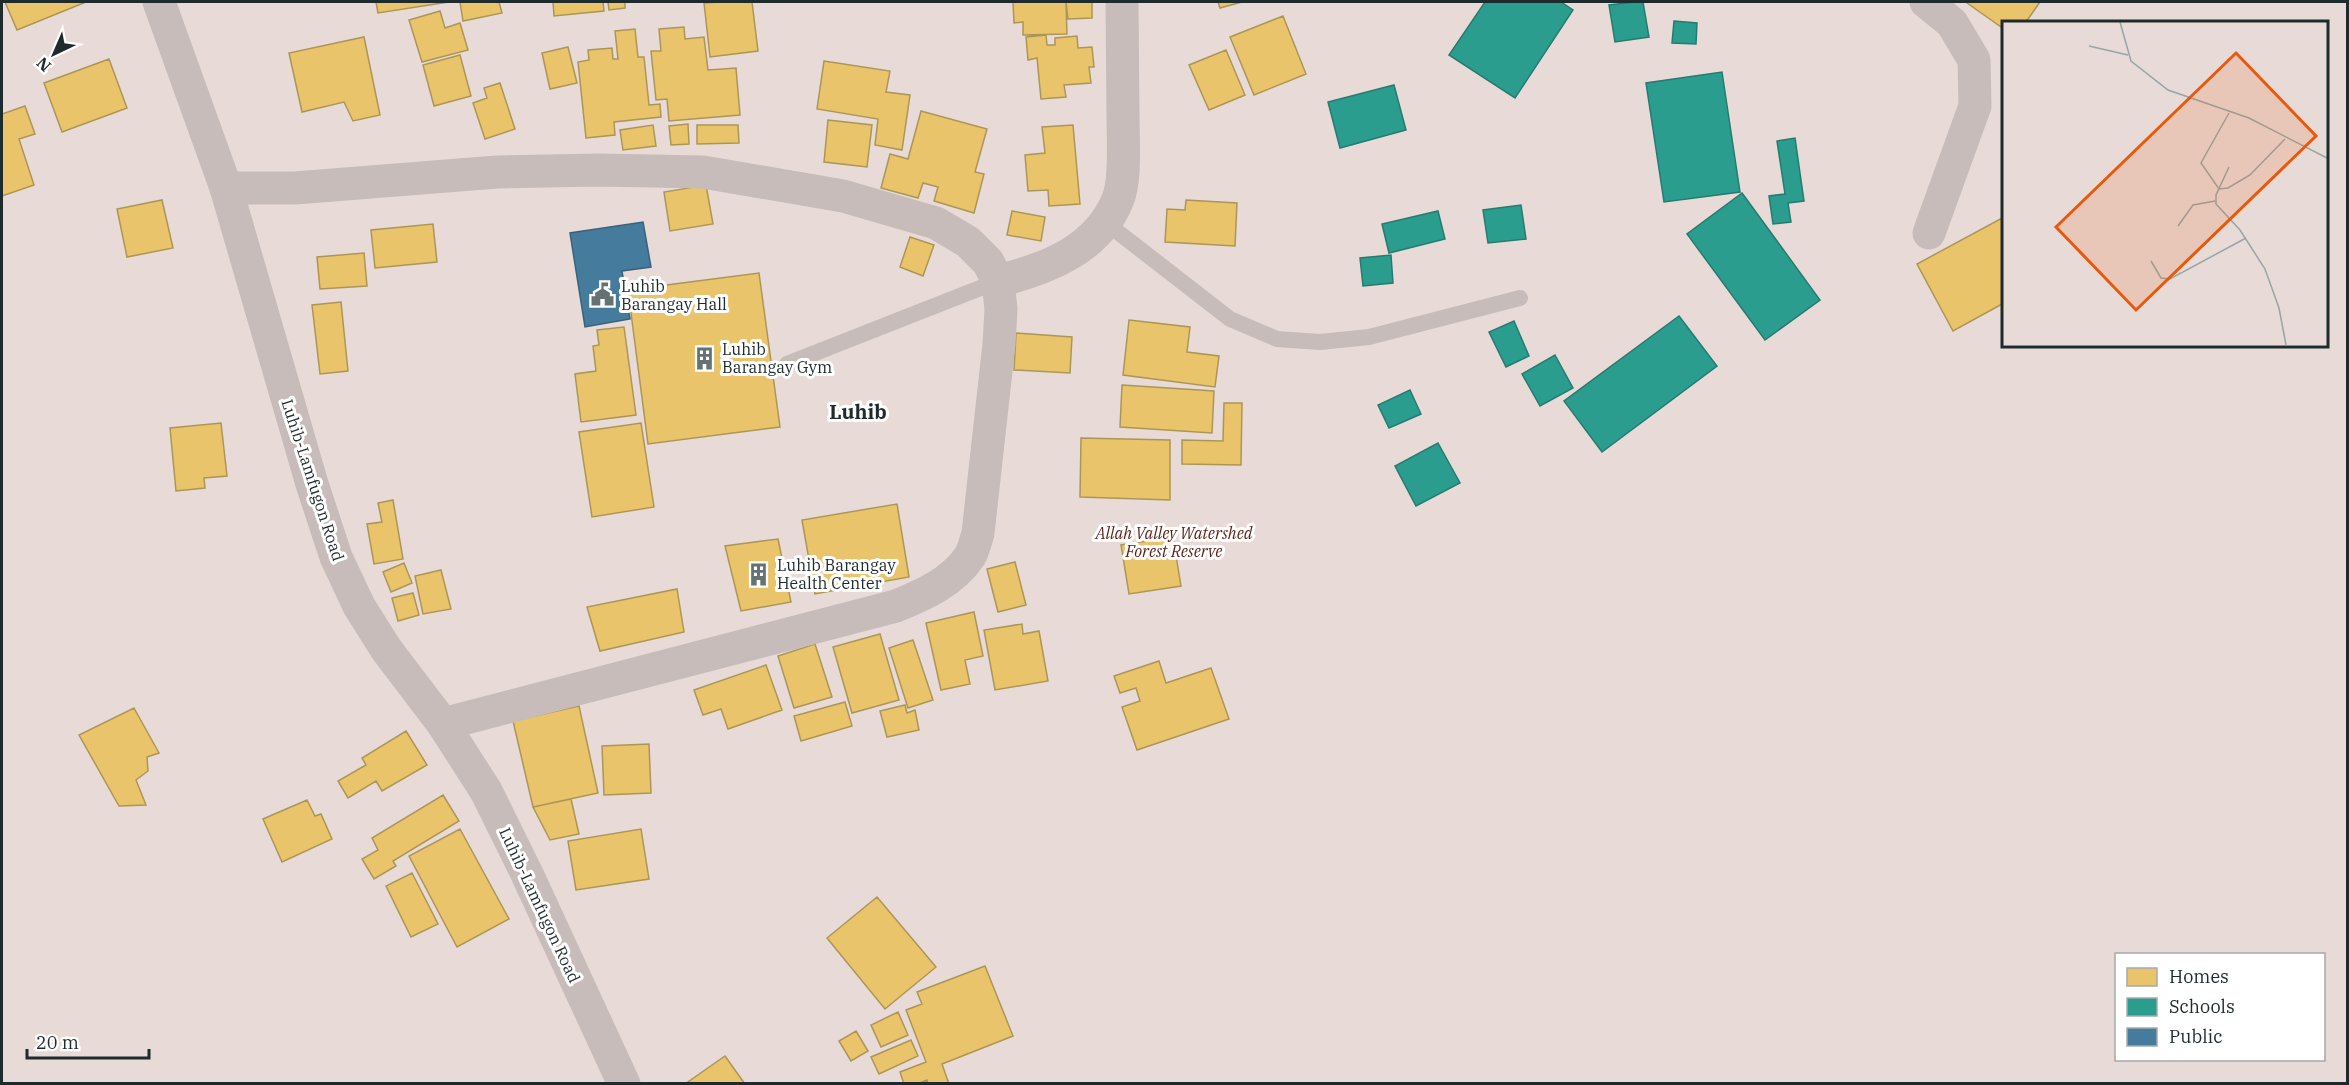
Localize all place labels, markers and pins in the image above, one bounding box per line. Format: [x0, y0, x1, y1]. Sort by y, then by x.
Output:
place label: Luhib Barangay Hall [621, 276, 727, 314]
public building icon: Luhib Barangay Hall [590, 282, 616, 308]
place label: Luhib Barangay Gym [722, 339, 832, 377]
building icon: Luhib Barangay Gym [691, 345, 717, 371]
place label: Luhib Barangay Health Center [777, 555, 896, 593]
building icon: Luhib Barangay Health Center [746, 561, 772, 587]

